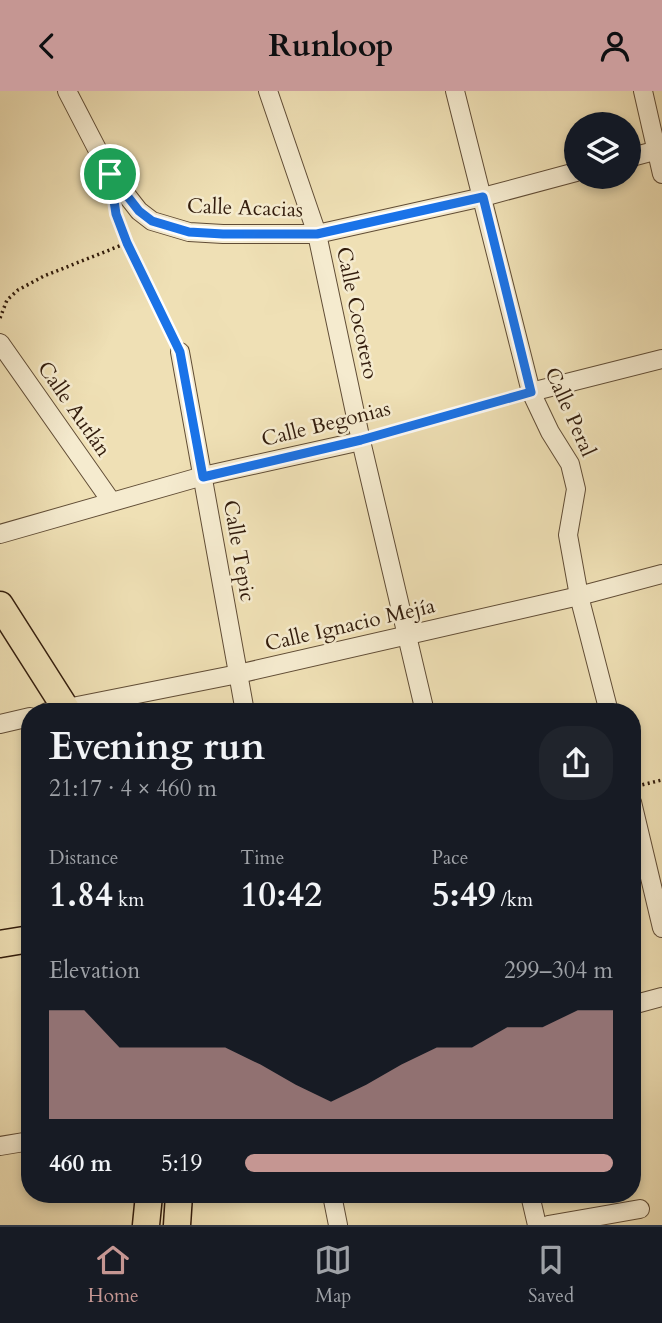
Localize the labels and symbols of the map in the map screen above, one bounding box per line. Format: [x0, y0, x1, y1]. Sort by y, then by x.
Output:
pin [80, 144, 140, 204]
street label: Calle Acacias [186, 191, 304, 225]
street label: Calle Cocotero [329, 244, 385, 382]
street label: Calle Autlán [30, 355, 118, 463]
street label: Calle Peral [537, 363, 603, 461]
street label: Calle Begonias [259, 394, 393, 454]
street label: Calle Tepic [216, 498, 262, 604]
street label: Calle Ignacio Mejía [262, 591, 438, 659]

